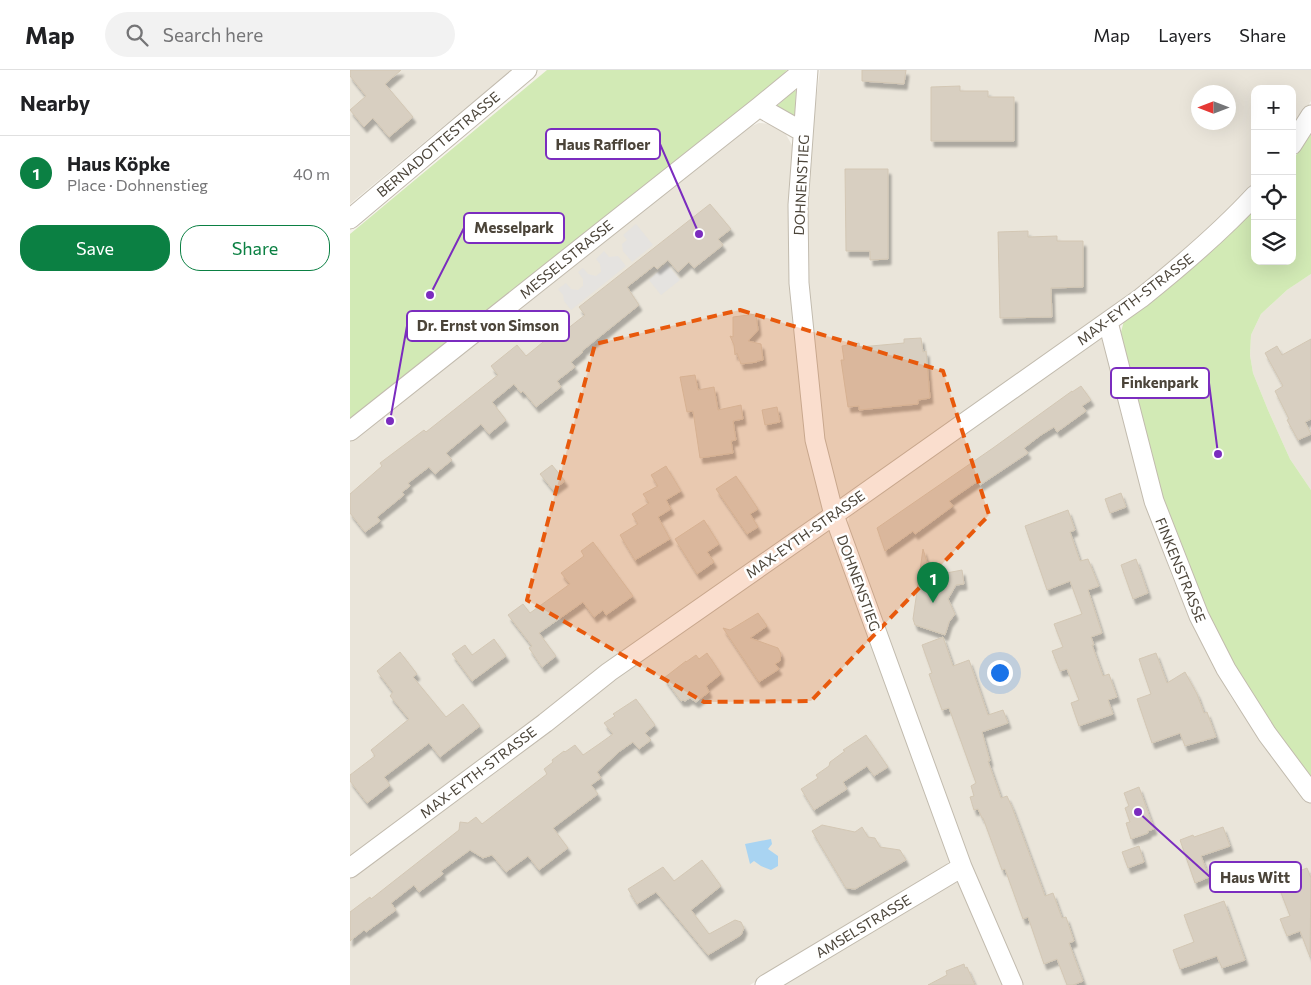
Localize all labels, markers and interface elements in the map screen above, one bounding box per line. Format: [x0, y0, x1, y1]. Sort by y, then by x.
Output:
search box [105, 12, 455, 57]
text: Map [25, 20, 75, 49]
icon: search [123, 21, 151, 49]
text: Search here [163, 23, 263, 46]
text: Map [1093, 24, 1130, 46]
text: Layers [1158, 24, 1211, 46]
text: Share [1239, 24, 1286, 46]
north arrow [1191, 85, 1236, 130]
map controls [1251, 85, 1296, 265]
button: + [1251, 85, 1296, 130]
street label: BERNADOTTESTRASSE [373, 88, 503, 200]
text: Nearby [20, 90, 90, 115]
callout: Haus Raffloer [546, 129, 660, 159]
button: − [1251, 130, 1296, 175]
street label: DOHNENSTIEG [790, 134, 812, 236]
text: Haus Raffloer [556, 135, 650, 153]
text: Haus Köpke [67, 152, 170, 175]
text: 1 [32, 164, 40, 183]
text: 40 m [293, 164, 330, 183]
text: Place · Dohnenstieg [67, 175, 208, 194]
button: locate [1251, 175, 1296, 220]
callout: Messelpark [464, 213, 564, 243]
street label: MESSELSTRASSE [516, 216, 616, 302]
text: Messelpark [474, 218, 554, 236]
button: layers [1251, 220, 1296, 265]
button: Save [20, 225, 170, 271]
button: Share [180, 225, 330, 271]
street label: MAX-EYTH-STRASSE [1073, 250, 1197, 348]
callout: Dr. Ernst von Simson [407, 311, 569, 341]
text: Dr. Ernst von Simson [417, 316, 559, 334]
callout: Finkenpark [1111, 368, 1209, 398]
text: Finkenpark [1121, 373, 1199, 391]
street label: MAX-EYTH-STRASSE [742, 487, 868, 581]
street label: FINKENSTRASSE [1152, 515, 1210, 625]
street label: DOHNENSTIEG [834, 533, 884, 633]
pin: 1 [917, 562, 949, 603]
your location [987, 660, 1013, 686]
street label: MAX-EYTH-STRASSE [416, 723, 540, 821]
callout: Haus Witt [1210, 862, 1301, 892]
text: Haus Witt [1220, 868, 1290, 886]
street label: AMSELSTRASSE [812, 891, 914, 961]

